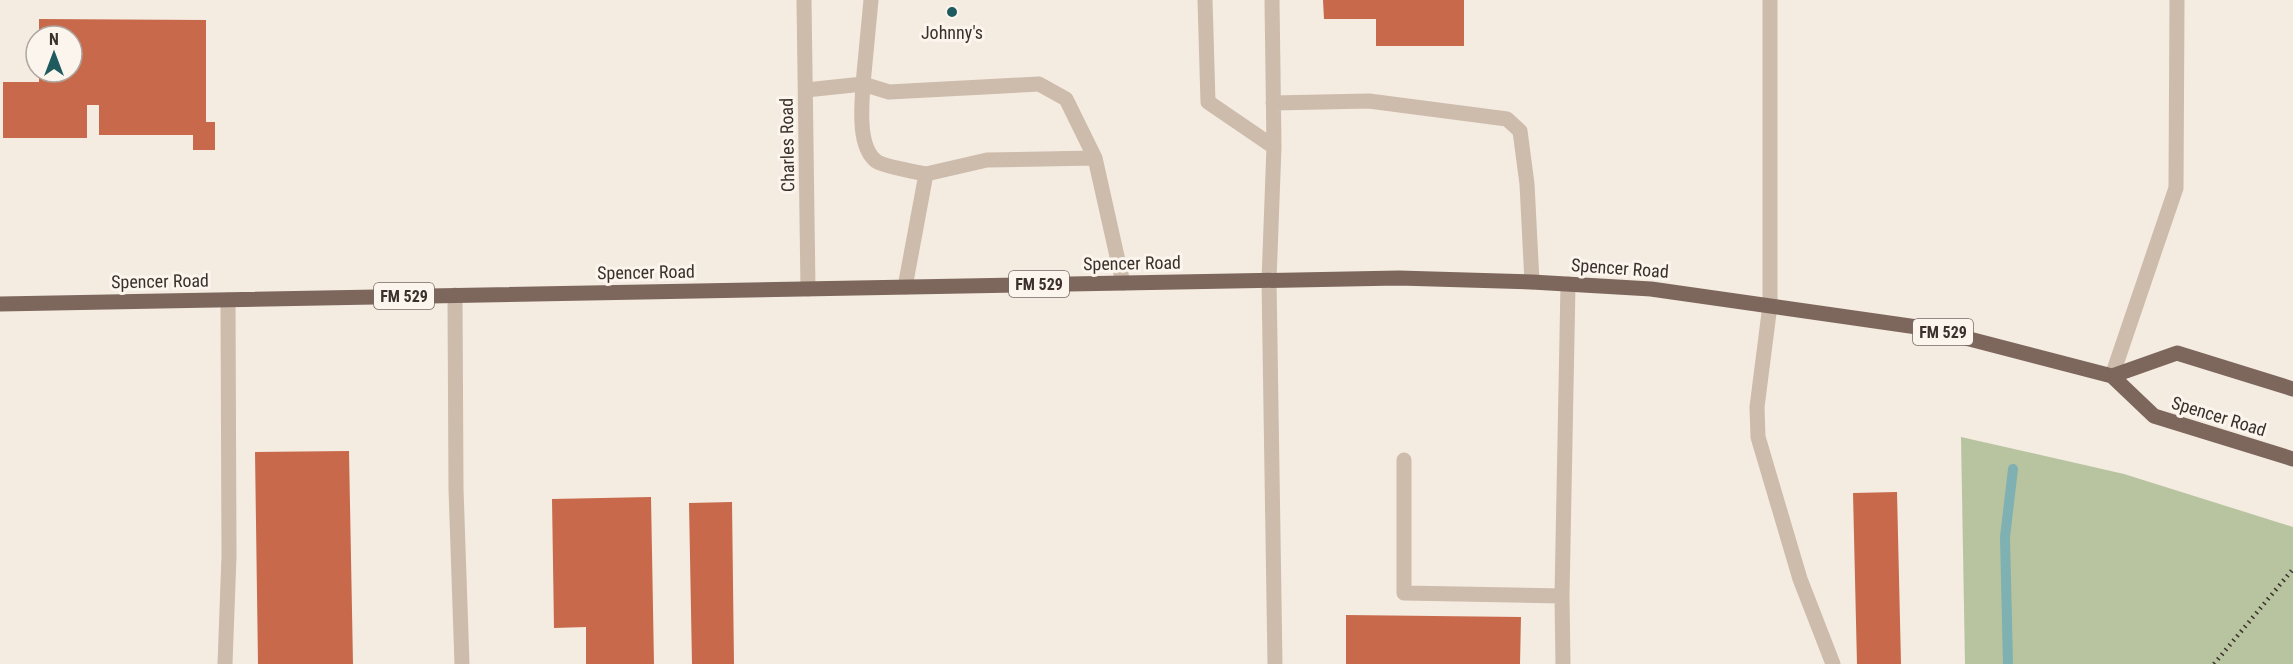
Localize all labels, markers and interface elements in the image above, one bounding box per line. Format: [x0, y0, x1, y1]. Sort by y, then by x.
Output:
marker: Johnny's [945, 5, 959, 19]
place label: Johnny's [921, 22, 983, 43]
north arrow [24, 24, 84, 84]
text: N [49, 30, 59, 49]
street label: Charles Road [776, 98, 798, 192]
street label: Spencer Road [1083, 252, 1181, 274]
street label: Spencer Road [1570, 254, 1670, 282]
street label: Spencer Road [597, 261, 695, 283]
street label: Spencer Road [111, 270, 209, 292]
road number: FM 529 [1009, 271, 1069, 297]
road number: FM 529 [374, 283, 434, 309]
road number: FM 529 [1913, 319, 1973, 345]
street label: Spencer Road [2169, 392, 2269, 440]

